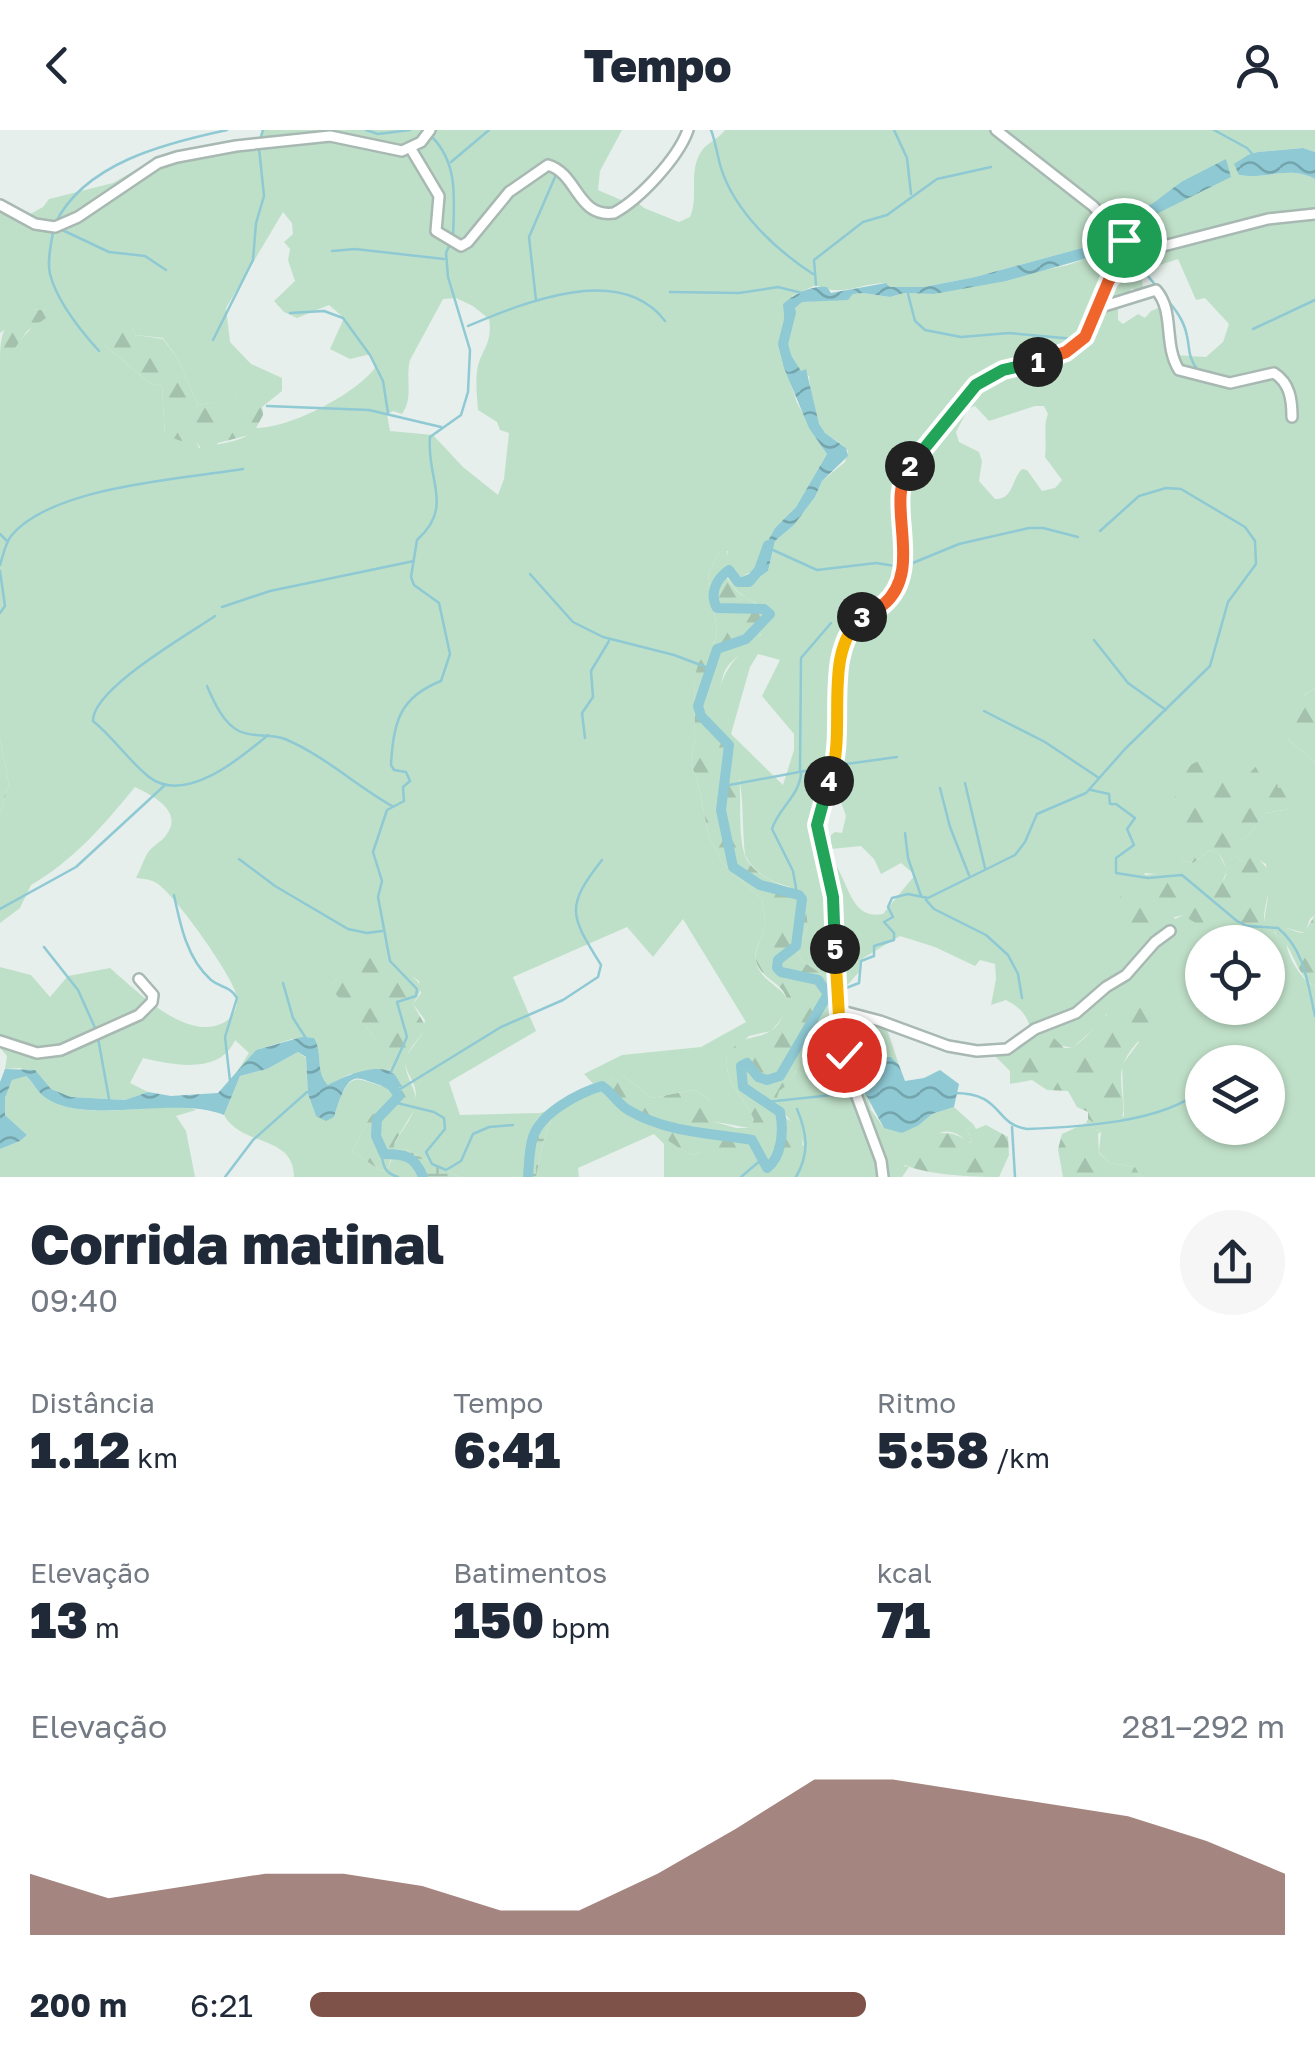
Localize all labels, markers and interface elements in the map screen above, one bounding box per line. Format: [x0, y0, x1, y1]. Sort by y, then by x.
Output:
icon: back [30, 38, 85, 93]
text: Tempo [584, 38, 731, 92]
icon: person [1230, 38, 1285, 93]
pin [1082, 198, 1167, 283]
icon: arrive [1097, 213, 1152, 268]
pin: 1 [1013, 337, 1063, 387]
text: 1 [1031, 345, 1045, 378]
pin: 2 [885, 441, 935, 491]
text: 2 [901, 449, 919, 482]
pin: 3 [837, 592, 887, 642]
text: 3 [853, 600, 871, 633]
pin: 4 [804, 756, 854, 806]
text: 4 [820, 764, 838, 797]
pin: 5 [810, 924, 860, 974]
map controls [1185, 925, 1285, 1145]
button: locate [1185, 925, 1285, 1025]
text: 5 [826, 932, 844, 965]
pin [802, 1013, 887, 1098]
icon: check [817, 1028, 872, 1083]
button: layers [1185, 1045, 1285, 1145]
text: Corrida matinal [30, 1210, 444, 1276]
button: share [1180, 1210, 1285, 1315]
text: 09:40 [30, 1281, 118, 1319]
text: Distância [30, 1386, 155, 1419]
text: Tempo [453, 1386, 543, 1419]
text: Ritmo [877, 1386, 956, 1419]
text: 1.12 [30, 1419, 130, 1479]
text: 6:41 [453, 1419, 560, 1479]
text: 5:58 [877, 1419, 989, 1479]
text: km [130, 1441, 178, 1474]
text: /km [989, 1441, 1050, 1474]
text: Elevação [30, 1556, 150, 1589]
text: Batimentos [453, 1556, 607, 1589]
text: kcal [877, 1556, 932, 1589]
text: 13 [30, 1589, 88, 1649]
text: 150 [453, 1589, 544, 1649]
text: 71 [877, 1589, 930, 1649]
text: m [88, 1611, 120, 1644]
text: bpm [544, 1611, 610, 1644]
text: Elevação [30, 1707, 167, 1745]
text: 281–292 m [1122, 1707, 1285, 1745]
text: 200 m [30, 1986, 127, 2024]
text: 6:21 [190, 1986, 253, 2024]

